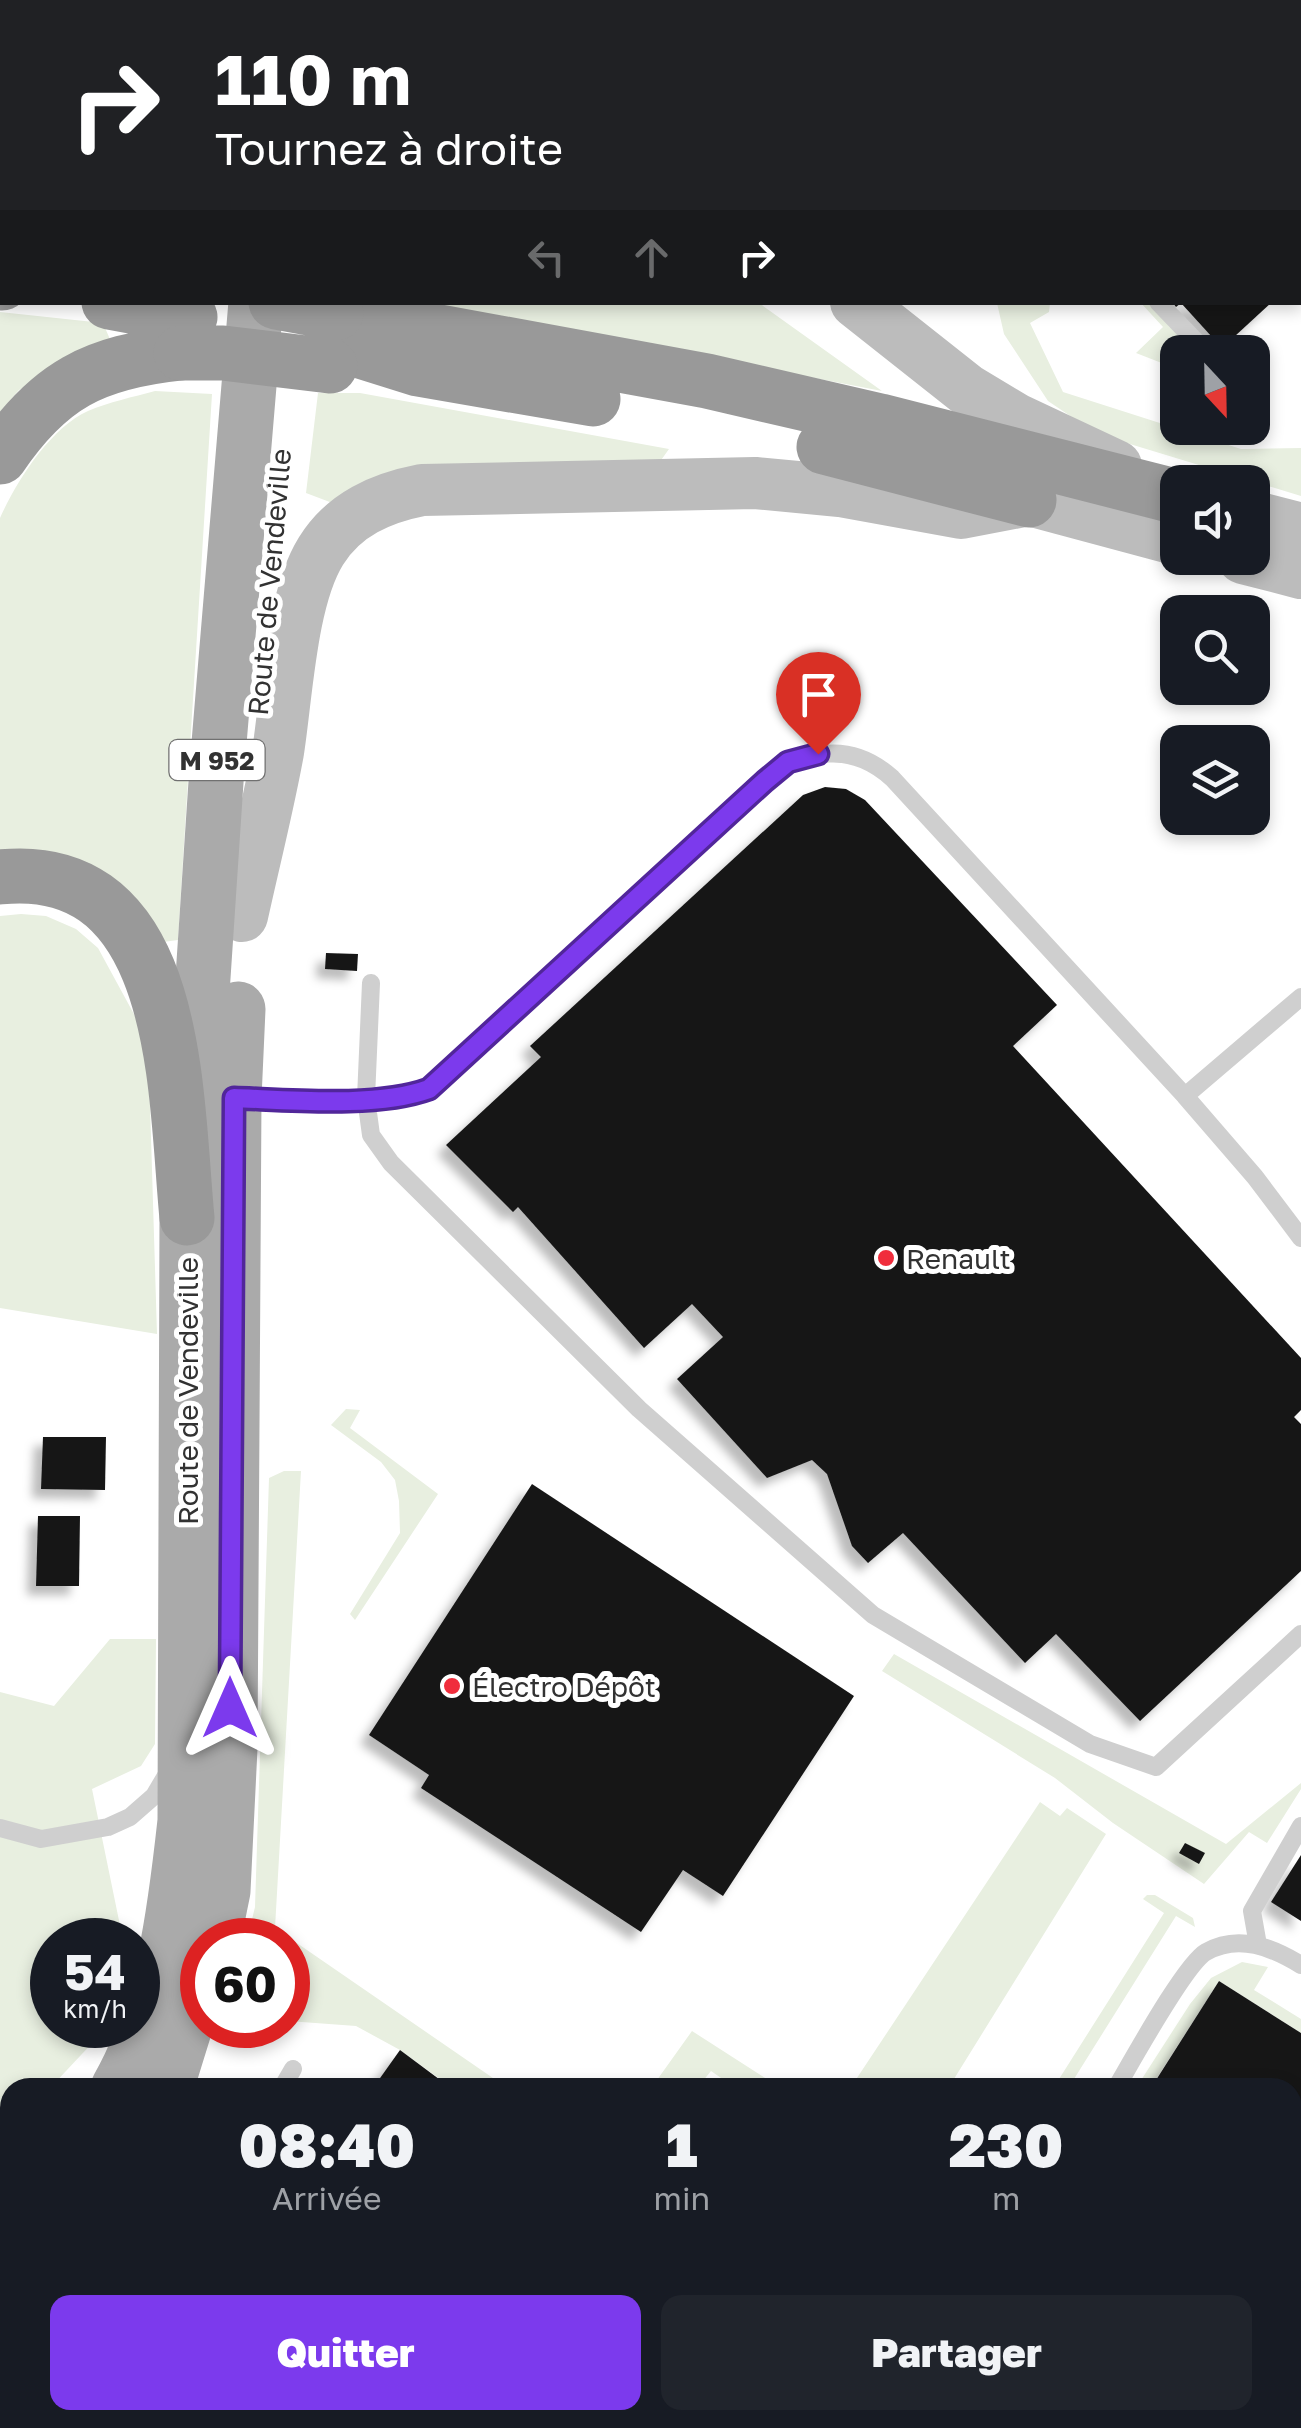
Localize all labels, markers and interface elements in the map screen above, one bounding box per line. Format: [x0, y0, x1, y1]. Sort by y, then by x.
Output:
text: 110 m [215, 36, 411, 120]
icon: right [50, 40, 180, 170]
text: Tournez à droite [215, 121, 563, 175]
icon: left [519, 230, 574, 285]
icon: ahead [624, 230, 679, 285]
icon: right [729, 230, 784, 285]
north arrow [1160, 335, 1270, 445]
map controls [1160, 335, 1270, 835]
street label: Route de Vendeville [241, 447, 297, 717]
button: sound [1160, 465, 1270, 575]
button: search [1160, 595, 1270, 705]
pin [776, 652, 861, 755]
icon: arrive [791, 667, 846, 722]
button: layers [1160, 725, 1270, 835]
road number: M 952 [170, 740, 264, 780]
place label: Renault [906, 1242, 1011, 1275]
marker: Renault [875, 1247, 897, 1269]
street label: Route de Vendeville [171, 1257, 204, 1525]
position arrow [178, 1656, 282, 1760]
place label: Électro Dépôt [472, 1670, 656, 1703]
marker: Électro Dépôt [441, 1675, 463, 1697]
speed limit sign: 60 [180, 1918, 310, 2048]
text: 54 [64, 1941, 126, 2001]
text: km/h [63, 1993, 127, 2024]
text: 08:40 [239, 2108, 415, 2180]
text: 1 [666, 2108, 698, 2180]
text: 230 [949, 2108, 1063, 2180]
text: Arrivée [272, 2179, 381, 2217]
text: min [654, 2179, 710, 2217]
text: m [992, 2179, 1020, 2217]
button: Quitter [50, 2295, 641, 2410]
button: Partager [661, 2295, 1252, 2410]

